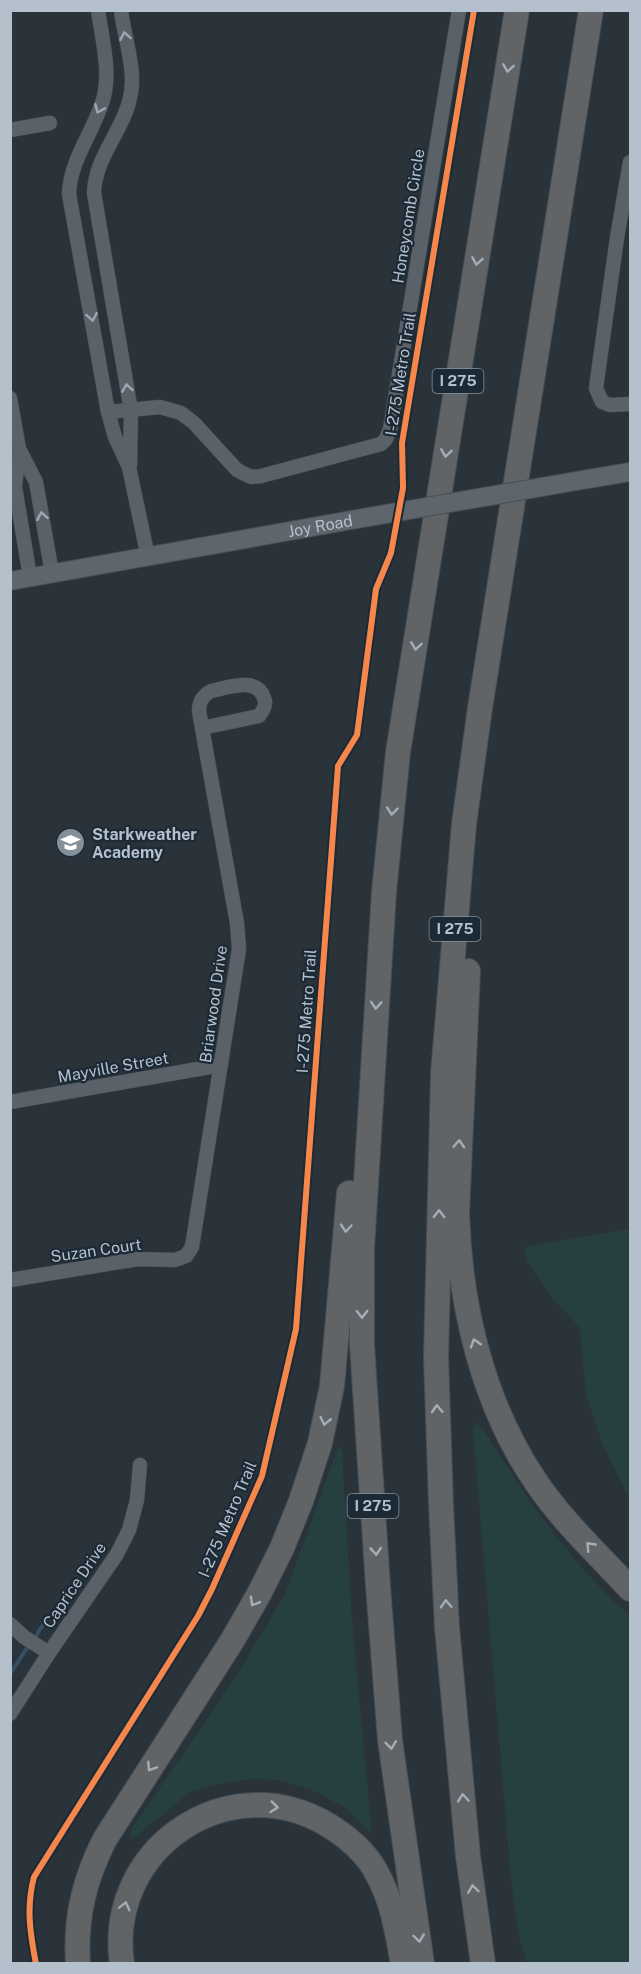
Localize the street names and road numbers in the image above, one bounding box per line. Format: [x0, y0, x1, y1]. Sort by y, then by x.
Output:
street label: Honeycomb Circle [388, 147, 429, 285]
street label: I-275 Metro Trail [381, 311, 420, 437]
road number: I 275 [432, 369, 484, 393]
street label: Joy Road [286, 511, 354, 541]
road number: I 275 [430, 917, 480, 941]
street label: Briarwood Drive [196, 944, 231, 1064]
street label: I-275 Metro Trail [293, 948, 320, 1074]
street label: Mayville Street [56, 1048, 170, 1087]
street label: Suzan Court [49, 1235, 143, 1266]
street label: I-275 Metro Trail [194, 1458, 261, 1580]
road number: I 275 [348, 1494, 398, 1518]
street label: Caprice Drive [39, 1539, 110, 1632]

